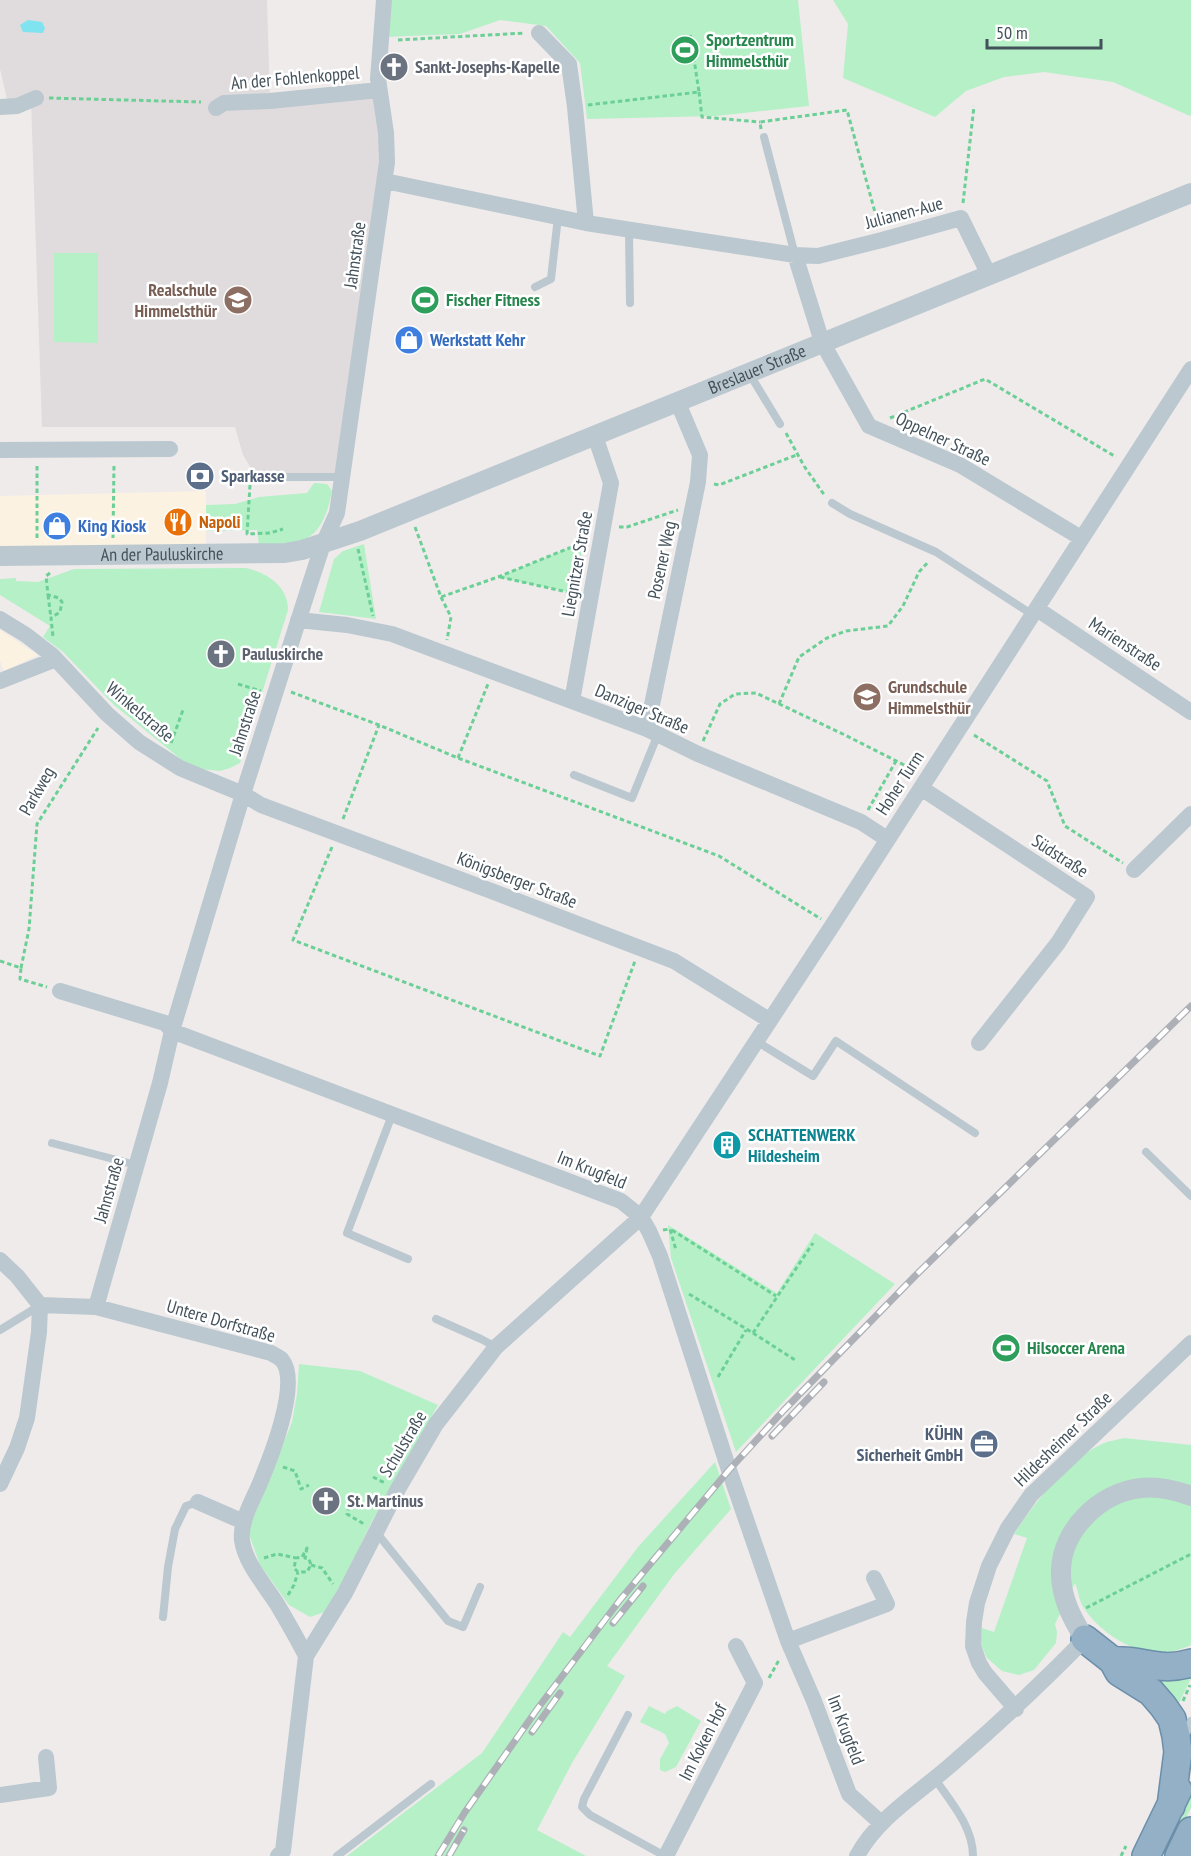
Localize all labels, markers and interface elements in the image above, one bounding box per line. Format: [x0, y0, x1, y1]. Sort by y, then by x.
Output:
scale bar [987, 12, 1101, 50]
text: 50 m [996, 21, 1028, 44]
place label: Sportzentrum Himmelsthür [706, 28, 794, 72]
sports icon: Sportzentrum Himmelsthür [669, 34, 701, 66]
church icon: Sankt-Josephs-Kapelle [378, 51, 410, 83]
place label: Sankt-Josephs-Kapelle [415, 55, 560, 78]
street label: An der Fohlenkoppel [230, 60, 361, 95]
street label: Julianen-Aue [861, 191, 945, 234]
street label: Jahnstraße [338, 220, 371, 291]
place label: Realschule Himmelsthür [134, 278, 218, 322]
school or university icon: Realschule Himmelsthür [222, 284, 254, 316]
sports icon: Fischer Fitness [409, 284, 441, 316]
place label: Fischer Fitness [446, 288, 540, 311]
shop icon: Werkstatt Kehr [393, 324, 425, 356]
place label: Werkstatt Kehr [429, 328, 526, 351]
street label: Breslauer Straße [705, 339, 809, 399]
street label: Oppelner Straße [892, 407, 994, 471]
bank icon: Sparkasse [184, 460, 216, 492]
place label: Sparkasse [221, 464, 285, 487]
restaurant icon: Napoli [162, 506, 194, 538]
street label: Liegnitzer Straße [556, 509, 597, 618]
shop icon: King Kiosk [41, 510, 73, 542]
place label: Napoli [199, 510, 241, 533]
place label: King Kiosk [78, 514, 147, 537]
street label: Posener Weg [642, 519, 681, 601]
street label: An der Pauluskirche [101, 542, 223, 566]
street label: Marienstraße [1085, 612, 1166, 676]
church icon: Pauluskirche [205, 638, 237, 670]
place label: Pauluskirche [242, 642, 323, 665]
place label: Grundschule Himmelsthür [888, 675, 971, 719]
street label: Winkelstraße [102, 677, 179, 747]
street label: Danziger Straße [592, 678, 693, 739]
school or university icon: Grundschule Himmelsthür [851, 681, 883, 713]
street label: Jahnstraße [223, 688, 266, 759]
street label: Hoher Turm [870, 746, 929, 819]
street label: Parkweg [14, 762, 60, 819]
street label: Südstraße [1028, 829, 1093, 882]
street label: Königsberger Straße [454, 846, 580, 913]
place label: SCHATTENWERK Hildesheim [748, 1123, 856, 1167]
building icon: SCHATTENWERK Hildesheim [711, 1129, 743, 1161]
street label: Im Krugfeld [554, 1145, 630, 1194]
street label: Jahnstraße [88, 1155, 129, 1226]
street label: Untere Dorfstraße [164, 1294, 278, 1347]
sports icon: Hilsoccer Arena [990, 1332, 1022, 1364]
place label: Hilsoccer Arena [1027, 1336, 1125, 1359]
street label: Hildesheimer Straße [1009, 1386, 1116, 1491]
street label: Schulstraße [374, 1406, 431, 1481]
place label: KÜHN Sicherheit GmbH [857, 1422, 963, 1466]
office icon: KÜHN Sicherheit GmbH [968, 1428, 1000, 1460]
church icon: St. Martinus [310, 1485, 342, 1517]
place label: St. Martinus [347, 1489, 423, 1512]
street label: Im Krugfeld [823, 1692, 870, 1768]
street label: Im Koken Hof [673, 1698, 732, 1784]

